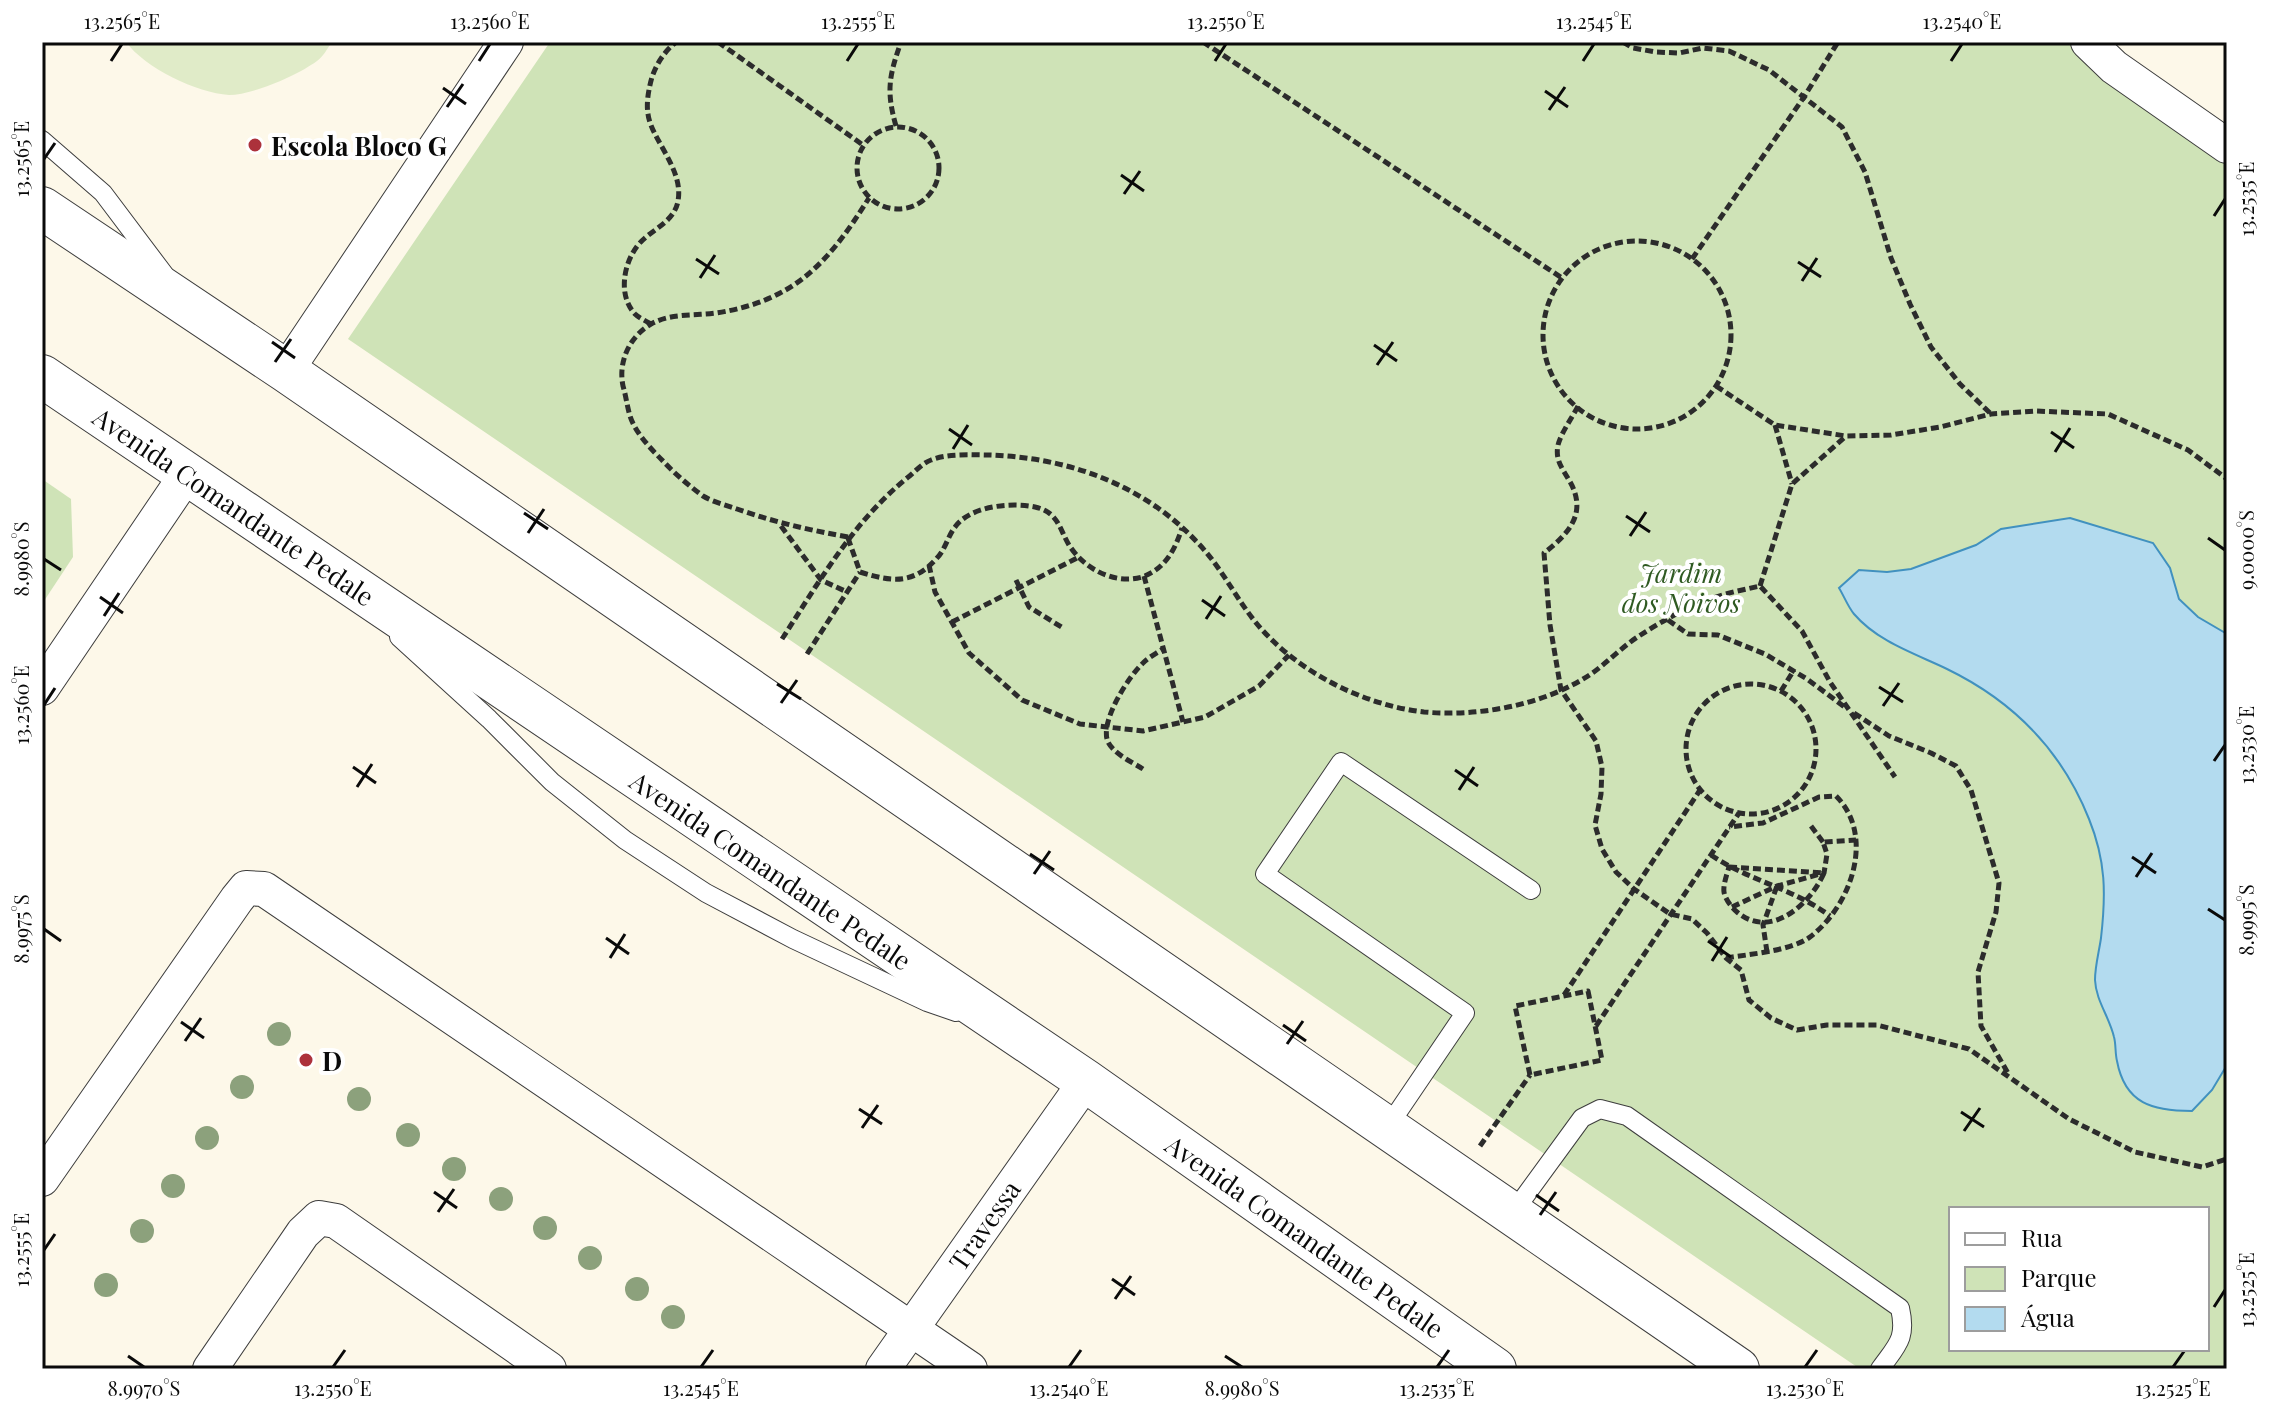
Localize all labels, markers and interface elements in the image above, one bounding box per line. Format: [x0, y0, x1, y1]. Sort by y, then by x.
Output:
text: 13.2565°E [84, 7, 160, 34]
text: 13.2560°E [450, 7, 530, 34]
text: 13.2555°E [821, 7, 895, 34]
text: 13.2550°E [1187, 7, 1265, 34]
text: 13.2545°E [1556, 7, 1632, 34]
text: 13.2540°E [1922, 7, 2002, 34]
text: 13.2565°E [7, 121, 34, 197]
place label: Escola Bloco G [271, 128, 447, 163]
marker: Escola Bloco G [246, 136, 264, 154]
text: 13.2535°E [2232, 162, 2259, 236]
street label: Avenida Comandante Pedale [86, 398, 381, 613]
text: 9.0000°S [2232, 510, 2259, 590]
text: 8.9980°S [7, 521, 34, 597]
park label: Jardim dos Noivos [1622, 555, 1740, 620]
text: 13.2560°E [7, 665, 34, 745]
text: 13.2530°E [2232, 706, 2259, 784]
street label: Avenida Comandante Pedale [623, 762, 918, 977]
text: 8.9995°S [2232, 884, 2259, 956]
text: 8.9975°S [7, 894, 34, 964]
place label: D [322, 1043, 342, 1078]
marker: D [297, 1051, 315, 1069]
street label: Avenida Comandante Pedale [1158, 1126, 1451, 1346]
street label: Travessa [940, 1173, 1028, 1277]
legend [1949, 1207, 2209, 1351]
text: 13.2555°E [7, 1213, 34, 1287]
text: Rua [2021, 1221, 2062, 1253]
text: 13.2525°E [2232, 1252, 2259, 1328]
text: Parque [2021, 1261, 2097, 1293]
text: Água [2020, 1301, 2075, 1333]
text: 8.9970°S [108, 1374, 180, 1401]
text: 13.2550°E [294, 1374, 372, 1401]
text: 13.2545°E [663, 1374, 739, 1401]
text: 13.2540°E [1029, 1374, 1109, 1401]
text: 8.9980°S [1204, 1374, 1280, 1401]
text: 13.2535°E [1400, 1374, 1474, 1401]
text: 13.2530°E [1766, 1374, 1844, 1401]
text: 13.2525°E [2135, 1374, 2211, 1401]

